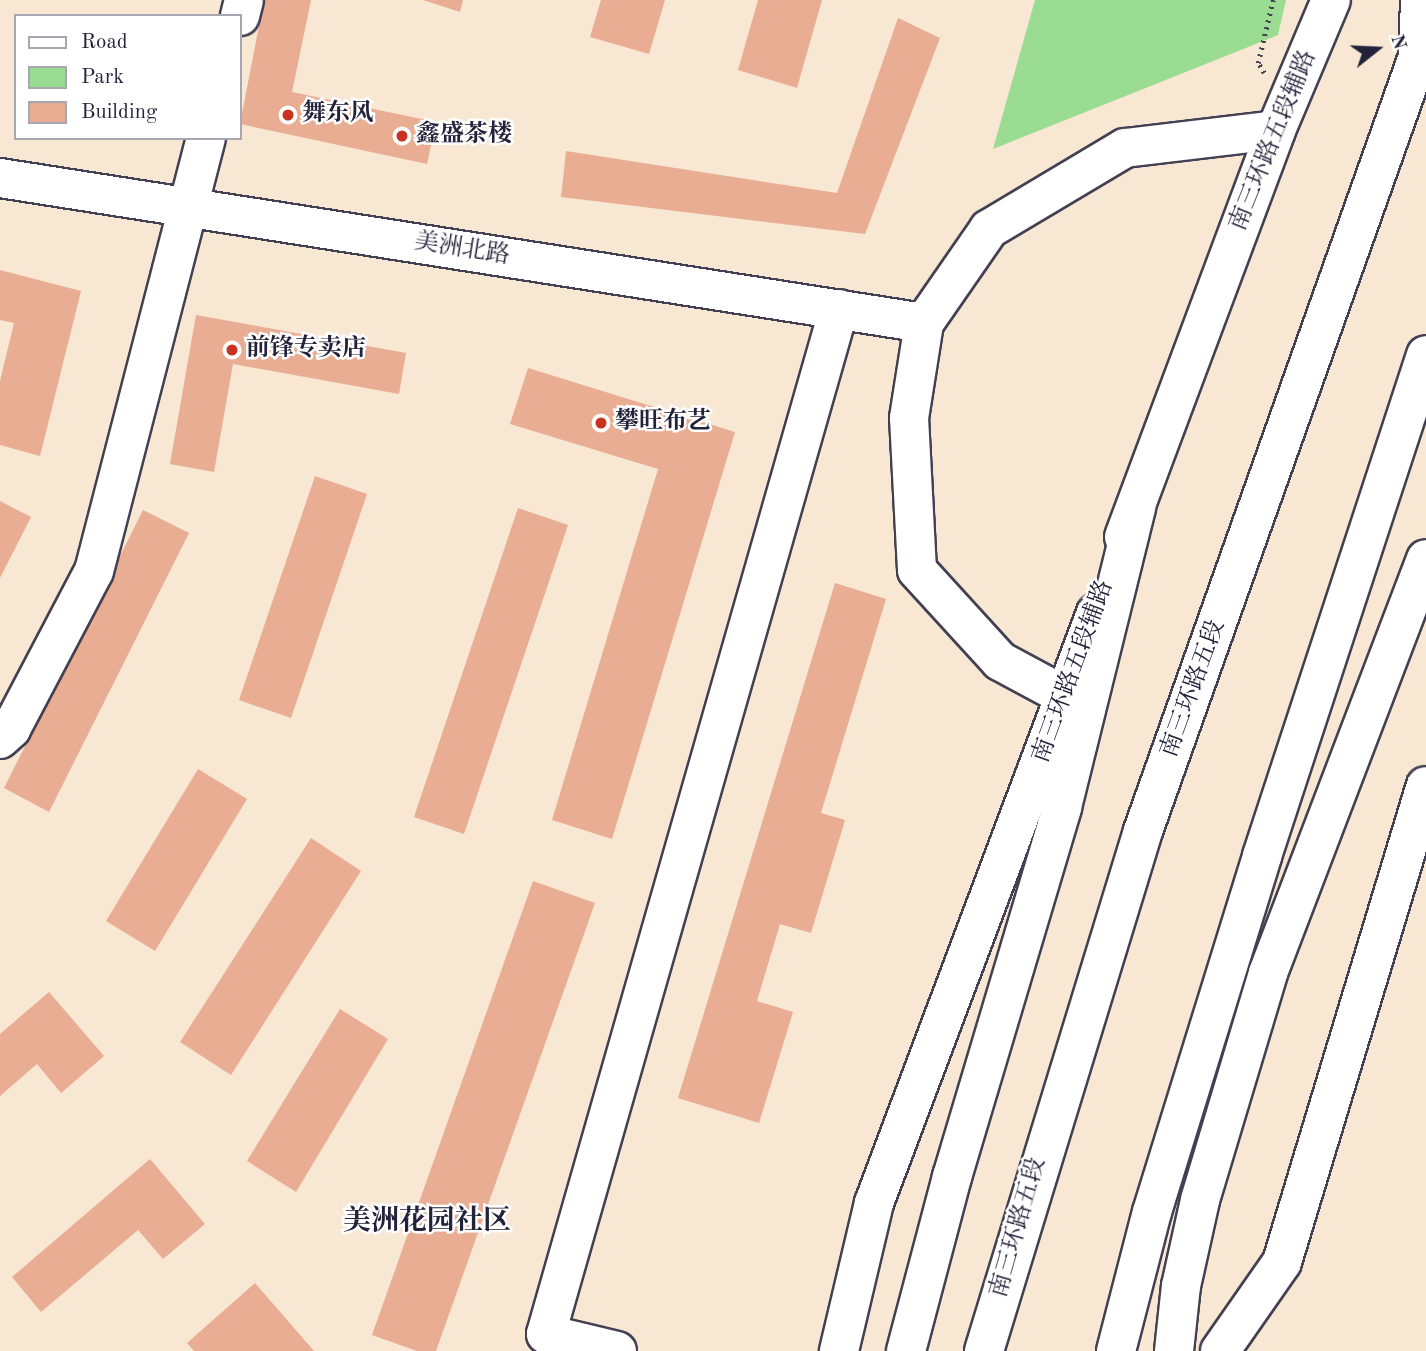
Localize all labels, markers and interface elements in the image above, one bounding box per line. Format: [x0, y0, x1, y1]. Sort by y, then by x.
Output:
legend [14, 14, 242, 140]
north arrow [1342, 14, 1412, 84]
text: Road [81, 32, 128, 53]
text: N [1386, 33, 1409, 52]
street label: 南三环路五段辅路 [1225, 47, 1323, 235]
text: Park [81, 67, 124, 88]
place label: 舞东风 [302, 101, 374, 129]
text: Building [81, 102, 157, 123]
marker: 舞东风 [280, 107, 296, 123]
place label: 鑫盛茶楼 [416, 122, 512, 150]
marker: 鑫盛茶楼 [394, 128, 410, 144]
street label: 美洲北路 [412, 228, 512, 272]
place label: 前锋专卖店 [246, 336, 366, 364]
marker: 前锋专卖店 [224, 342, 240, 358]
place label: 攀旺布艺 [615, 409, 711, 437]
marker: 攀旺布艺 [593, 415, 609, 431]
street label: 南三环路五段辅路 [1028, 577, 1120, 767]
street label: 南三环路五段 [1156, 616, 1232, 762]
street label: 南三环路五段 [985, 1155, 1053, 1301]
district label: 美洲花园社区 [343, 1205, 511, 1239]

